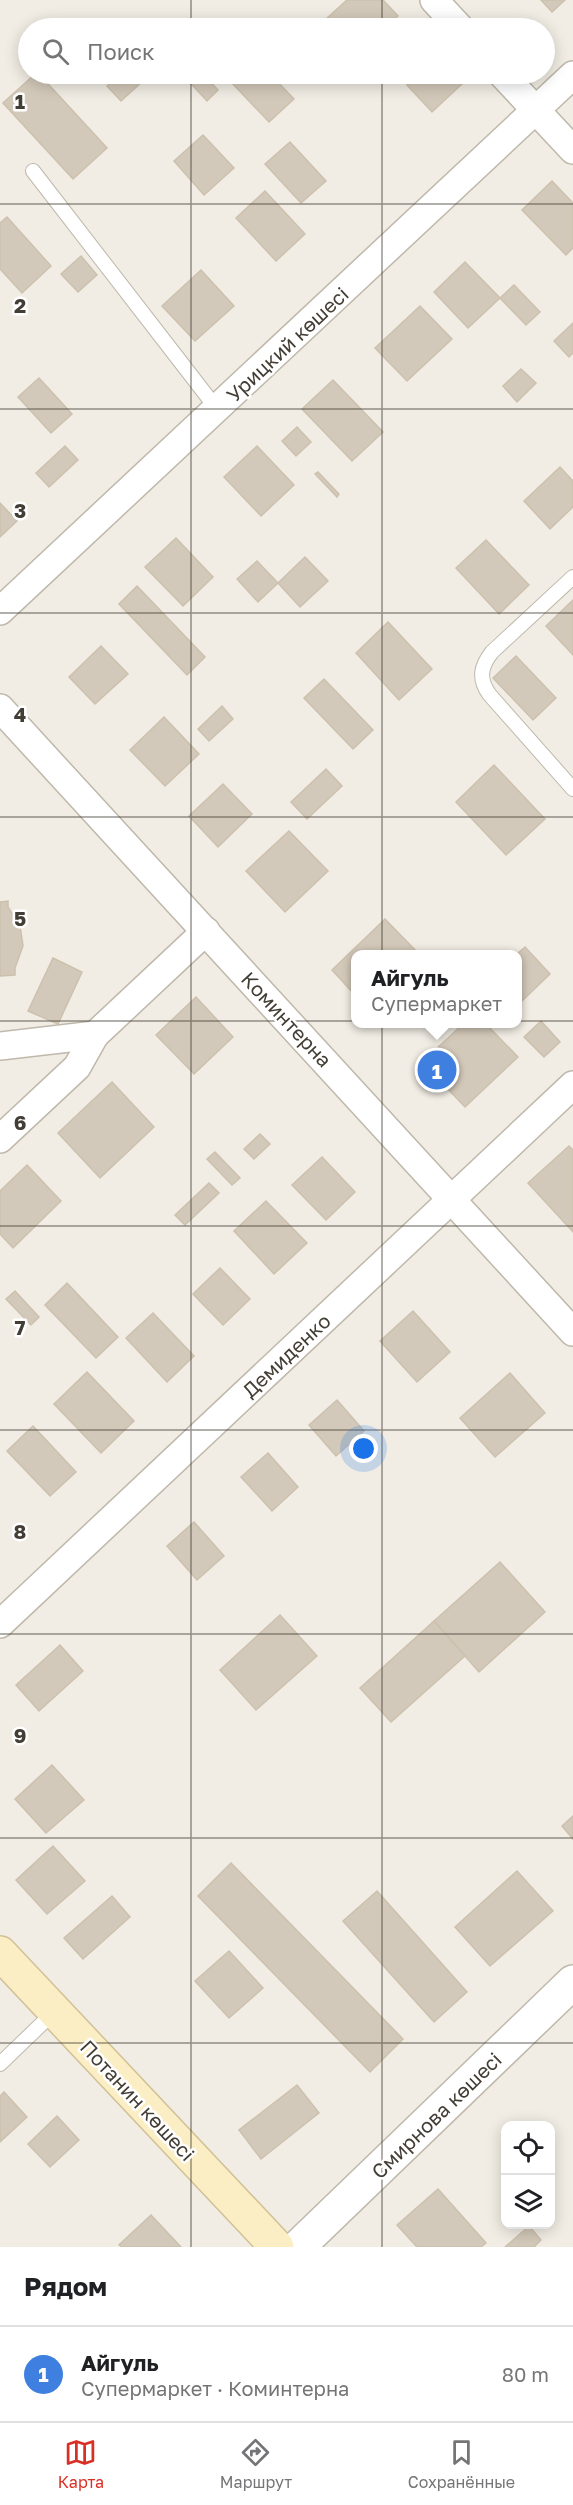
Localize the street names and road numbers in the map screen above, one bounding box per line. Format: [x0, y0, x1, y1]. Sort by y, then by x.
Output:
street label: Урицкий көшесі [221, 281, 353, 407]
street label: Коминтерна [237, 966, 337, 1072]
street label: Демиденко [237, 1308, 335, 1402]
street label: Потанин көшесі [76, 2035, 200, 2165]
street label: Смирнова көшесі [366, 2047, 506, 2183]

